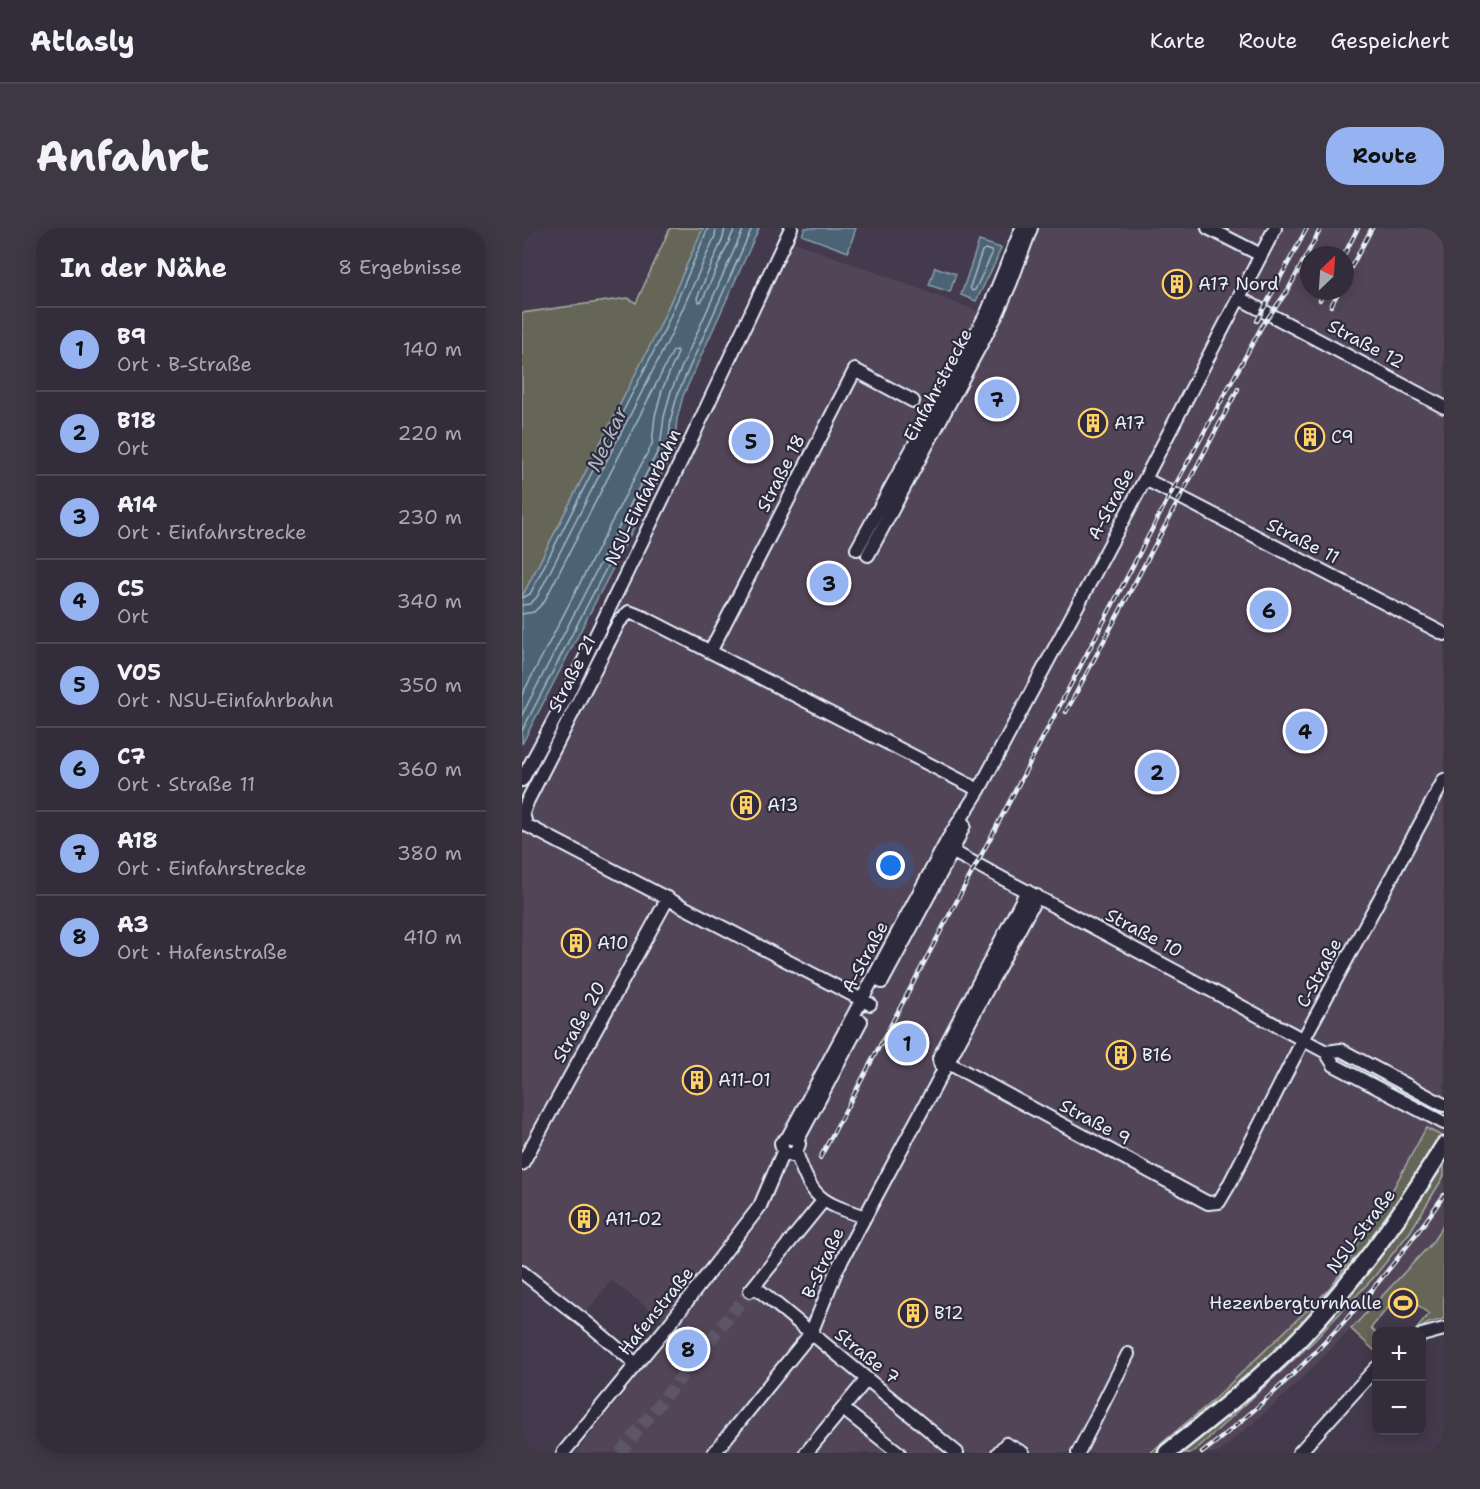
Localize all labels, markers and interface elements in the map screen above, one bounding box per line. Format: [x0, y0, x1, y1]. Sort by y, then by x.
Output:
text: Atlasly [30, 22, 135, 60]
text: Karte [1150, 27, 1205, 55]
text: Route [1238, 27, 1297, 55]
text: Gespeichert [1330, 27, 1450, 55]
button: Route [1326, 127, 1444, 185]
text: Anfahrt [36, 128, 209, 184]
north arrow [1300, 246, 1354, 300]
text: In der Nähe [60, 250, 227, 285]
text: 8 Ergebnisse [338, 254, 462, 280]
building icon: A17 Nord [1161, 268, 1193, 300]
place label: A17 Nord [1198, 272, 1279, 296]
street label: Straße 12 [1324, 314, 1408, 374]
text: B9 [117, 322, 146, 351]
street label: Einfahrstrecke [898, 324, 978, 446]
text: 1 [75, 336, 84, 362]
text: 140 m [403, 336, 462, 362]
text: Ort · B-Straße [117, 351, 252, 377]
pin: 7 [978, 376, 1016, 422]
water label: Neckar [581, 402, 634, 476]
text: B18 [117, 406, 156, 435]
building icon: A17 [1077, 407, 1109, 439]
place label: A17 [1114, 411, 1145, 435]
pin: 5 [732, 418, 770, 464]
text: 2 [73, 420, 87, 446]
text: 220 m [398, 420, 462, 446]
building icon: C9 [1294, 421, 1326, 453]
street label: NSU-Einfahrbahn [600, 425, 686, 569]
place label: C9 [1331, 425, 1354, 449]
street label: Straße 18 [751, 430, 811, 516]
text: Ort [117, 435, 149, 461]
street label: A-Straße [1082, 464, 1140, 544]
text: A14 [117, 490, 157, 519]
text: 3 [73, 504, 87, 530]
text: 230 m [397, 504, 462, 530]
street label: Straße 11 [1263, 512, 1343, 570]
text: Ort · Einfahrstrecke [117, 519, 307, 545]
pin: 3 [810, 560, 848, 606]
text: C5 [117, 574, 144, 603]
text: 4 [73, 588, 87, 614]
text: 340 m [397, 588, 462, 614]
pin: 6 [1250, 588, 1288, 632]
text: Ort [117, 603, 149, 629]
street label: Straße 21 [542, 631, 602, 717]
text: V05 [117, 658, 161, 687]
text: 5 [73, 672, 86, 698]
text: 350 m [398, 672, 462, 698]
text: Ort · NSU-Einfahrbahn [117, 687, 334, 713]
pin: 4 [1286, 708, 1324, 754]
text: C7 [117, 742, 146, 771]
pin: 2 [1138, 750, 1176, 794]
text: 6 [73, 756, 87, 782]
text: 360 m [397, 756, 462, 782]
text: Ort · Straße 11 [117, 771, 255, 797]
building icon: A13 [730, 789, 762, 821]
place label: A13 [767, 793, 798, 817]
text: A18 [117, 826, 158, 855]
text: 7 [73, 840, 87, 866]
text: 380 m [397, 840, 462, 866]
your location [876, 851, 905, 880]
text: Ort · Einfahrstrecke [117, 855, 307, 881]
street label: Straße 10 [1101, 903, 1187, 963]
text: A3 [117, 910, 149, 939]
street label: A-Straße [836, 917, 894, 997]
text: 8 [73, 924, 87, 950]
text: 410 m [403, 924, 462, 950]
building icon: A10 [560, 927, 592, 959]
place label: A10 [597, 931, 629, 955]
street label: C-Straße [1291, 934, 1347, 1012]
text: Ort · Hafenstraße [117, 939, 288, 965]
street label: Straße 20 [547, 977, 611, 1067]
pin: 1 [888, 1020, 926, 1066]
building icon: B16 [1105, 1039, 1137, 1071]
place label: B16 [1142, 1043, 1172, 1067]
building icon: A11-01 [681, 1064, 713, 1096]
place label: A11-01 [718, 1068, 771, 1092]
street label: Straße 9 [1055, 1093, 1135, 1151]
street label: NSU-Straße [1321, 1184, 1401, 1278]
building icon: A11-02 [568, 1203, 600, 1235]
place label: A11-02 [605, 1207, 662, 1231]
street label: B-Straße [796, 1224, 850, 1302]
street label: Hafenstraße [613, 1262, 699, 1360]
sports icon: Hezenbergturnhalle [1387, 1287, 1419, 1319]
place label: Hezenbergturnhalle [1209, 1291, 1382, 1315]
building icon: B12 [897, 1297, 929, 1329]
place label: B12 [934, 1301, 964, 1325]
street label: Straße 7 [830, 1323, 904, 1389]
pin: 8 [668, 1326, 708, 1372]
map controls [1372, 1327, 1426, 1435]
button: + [1372, 1327, 1426, 1381]
button: − [1372, 1381, 1426, 1435]

